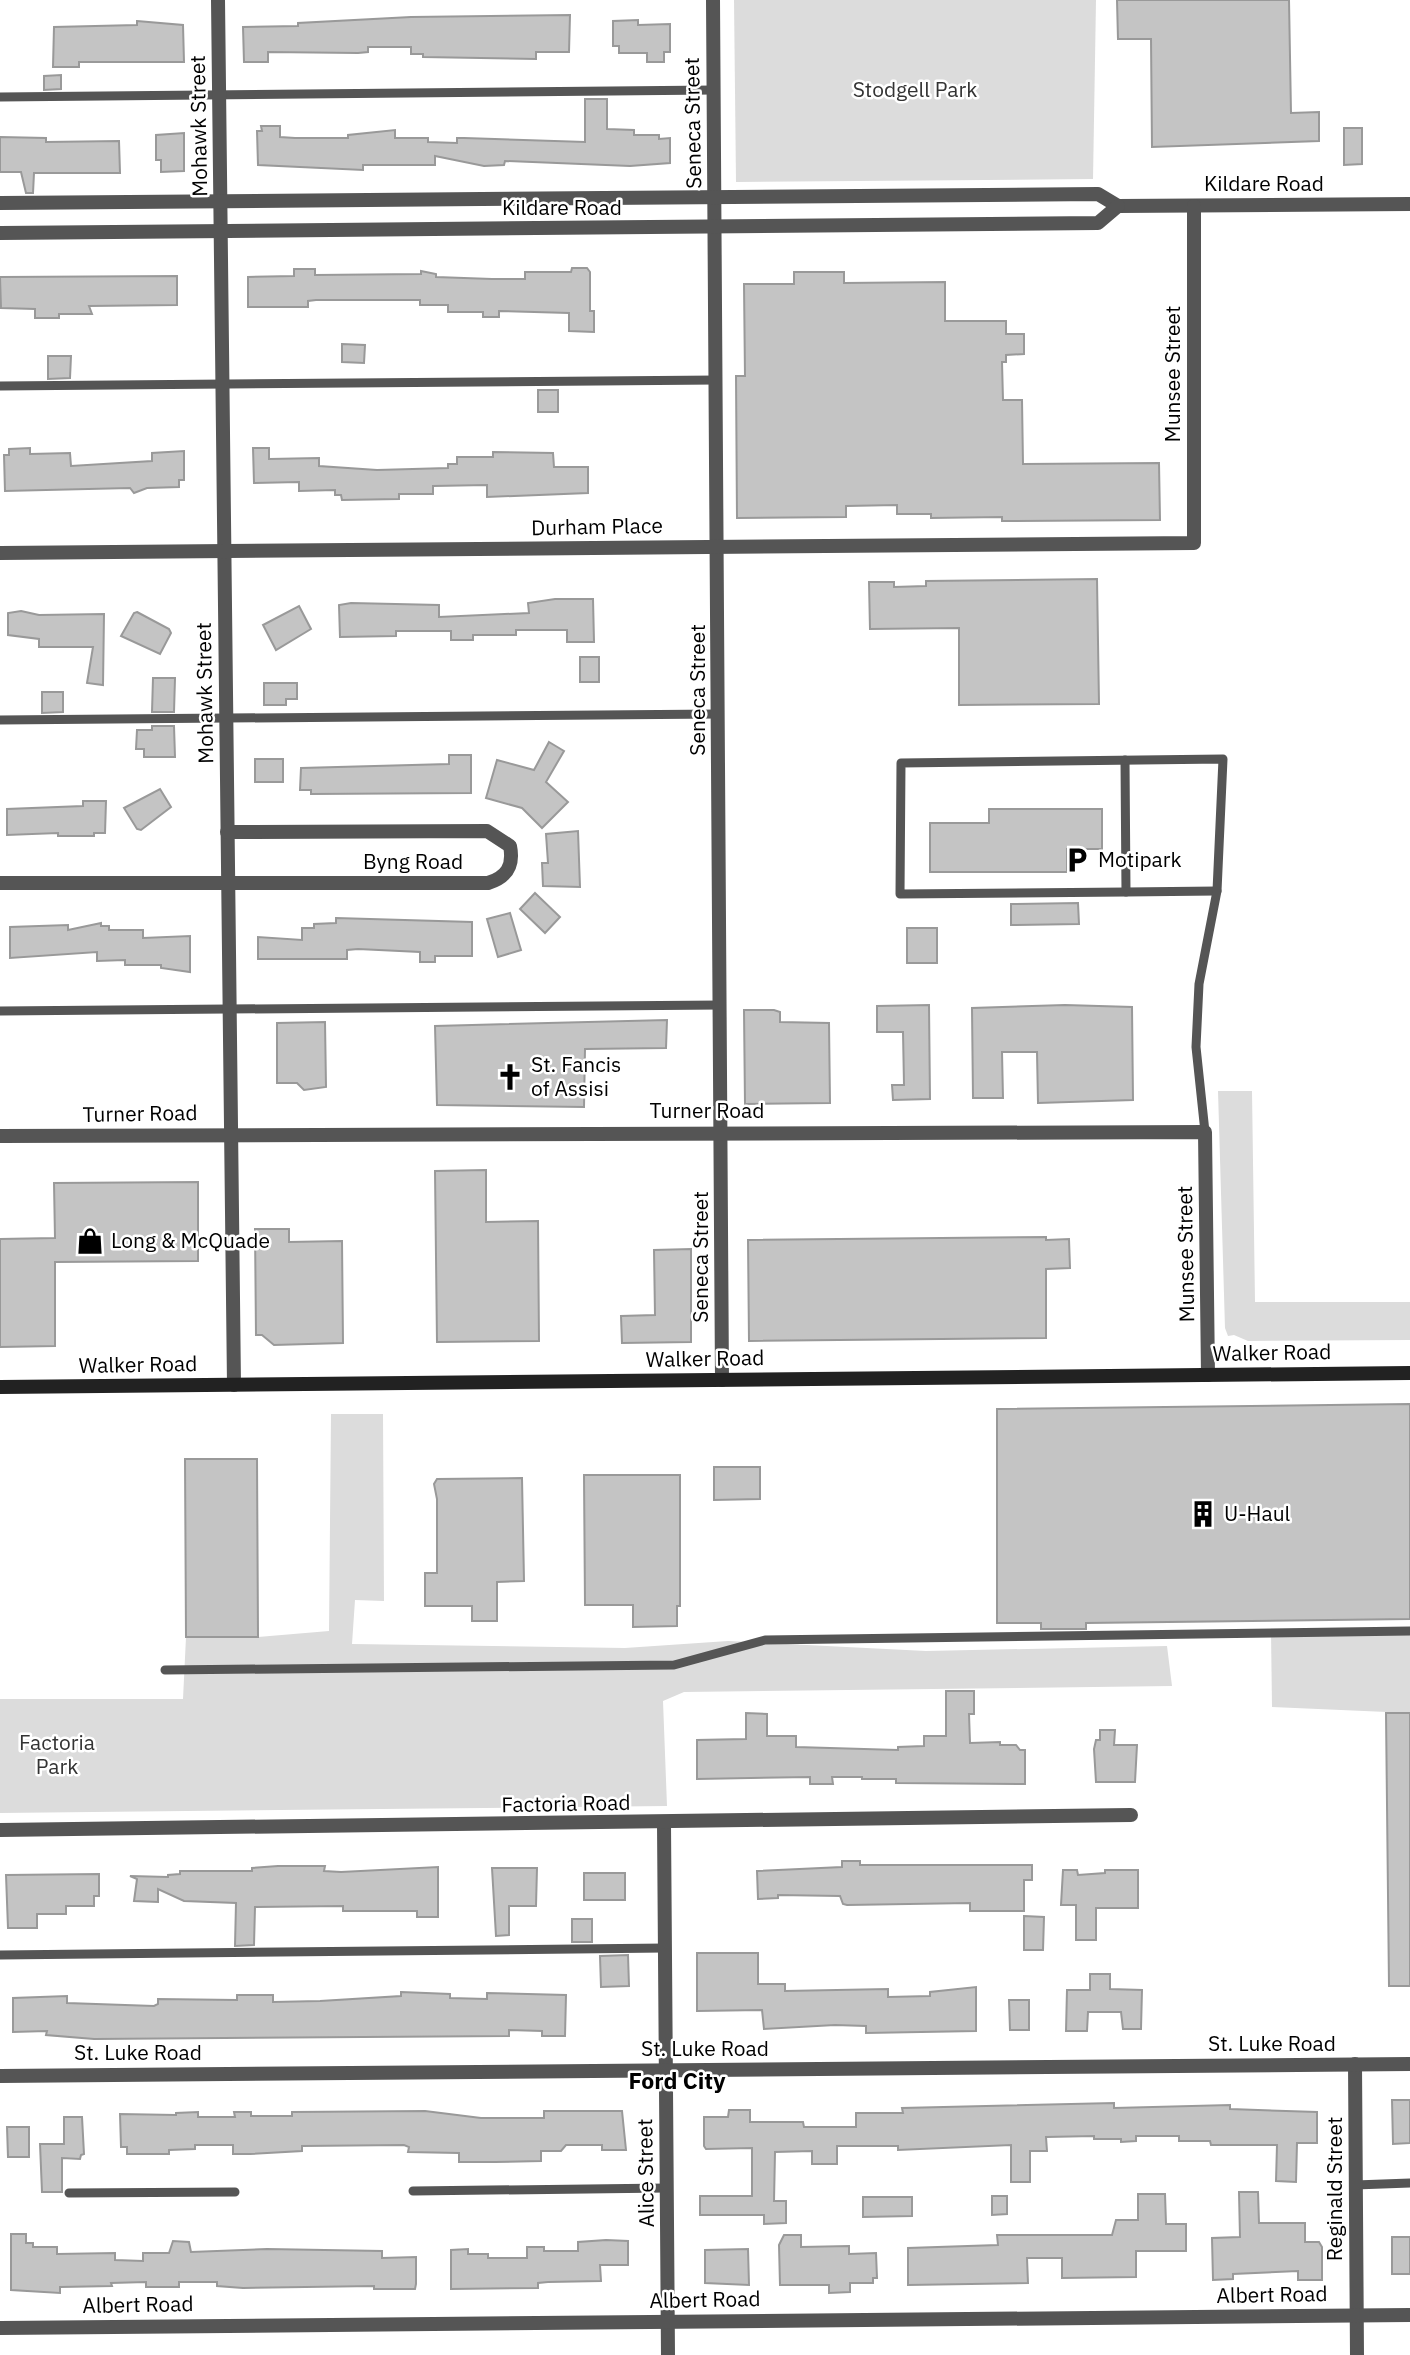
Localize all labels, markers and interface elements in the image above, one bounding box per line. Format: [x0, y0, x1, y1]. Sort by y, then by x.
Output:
street label: Mohawk Street [183, 55, 213, 197]
street label: Seneca Street [677, 57, 707, 189]
park label: Stodgell Park [853, 75, 977, 103]
street label: Kildare Road [1204, 169, 1324, 197]
street label: Kildare Road [502, 193, 622, 221]
street label: Munsee Street [1158, 306, 1186, 442]
street label: Durham Place [531, 511, 663, 541]
street label: Mohawk Street [189, 622, 219, 764]
street label: Seneca Street [683, 624, 711, 756]
parking icon: Motipark [1062, 845, 1092, 875]
place label: Motipark [1098, 845, 1182, 873]
street label: Byng Road [363, 847, 463, 875]
place label: St. Fancis of Assisi [531, 1050, 621, 1102]
church icon: St. Fancis of Assisi [495, 1062, 525, 1092]
street label: Turner Road [650, 1096, 765, 1124]
street label: Turner Road [82, 1098, 198, 1128]
street label: Munsee Street [1170, 1185, 1200, 1323]
street label: Seneca Street [686, 1191, 714, 1323]
shop icon: Long & McQuade [75, 1226, 105, 1256]
place label: Long & McQuade [111, 1226, 270, 1254]
street label: Walker Road [1212, 1337, 1332, 1367]
street label: Walker Road [645, 1343, 765, 1373]
street label: Walker Road [78, 1349, 198, 1379]
building icon: U-Haul [1188, 1499, 1218, 1529]
place label: U-Haul [1224, 1499, 1291, 1527]
park label: Factoria Park [19, 1728, 95, 1780]
street label: Factoria Road [501, 1788, 631, 1818]
street label: St. Luke Road [1208, 2029, 1336, 2057]
street label: St. Luke Road [641, 2034, 769, 2062]
street label: St. Luke Road [74, 2038, 202, 2066]
district label: Ford City [629, 2065, 726, 2095]
street label: Reginald Street [1320, 2117, 1348, 2261]
street label: Alice Street [630, 2118, 660, 2228]
street label: Albert Road [1216, 2279, 1328, 2309]
street label: Albert Road [649, 2284, 761, 2314]
street label: Albert Road [82, 2289, 194, 2319]

